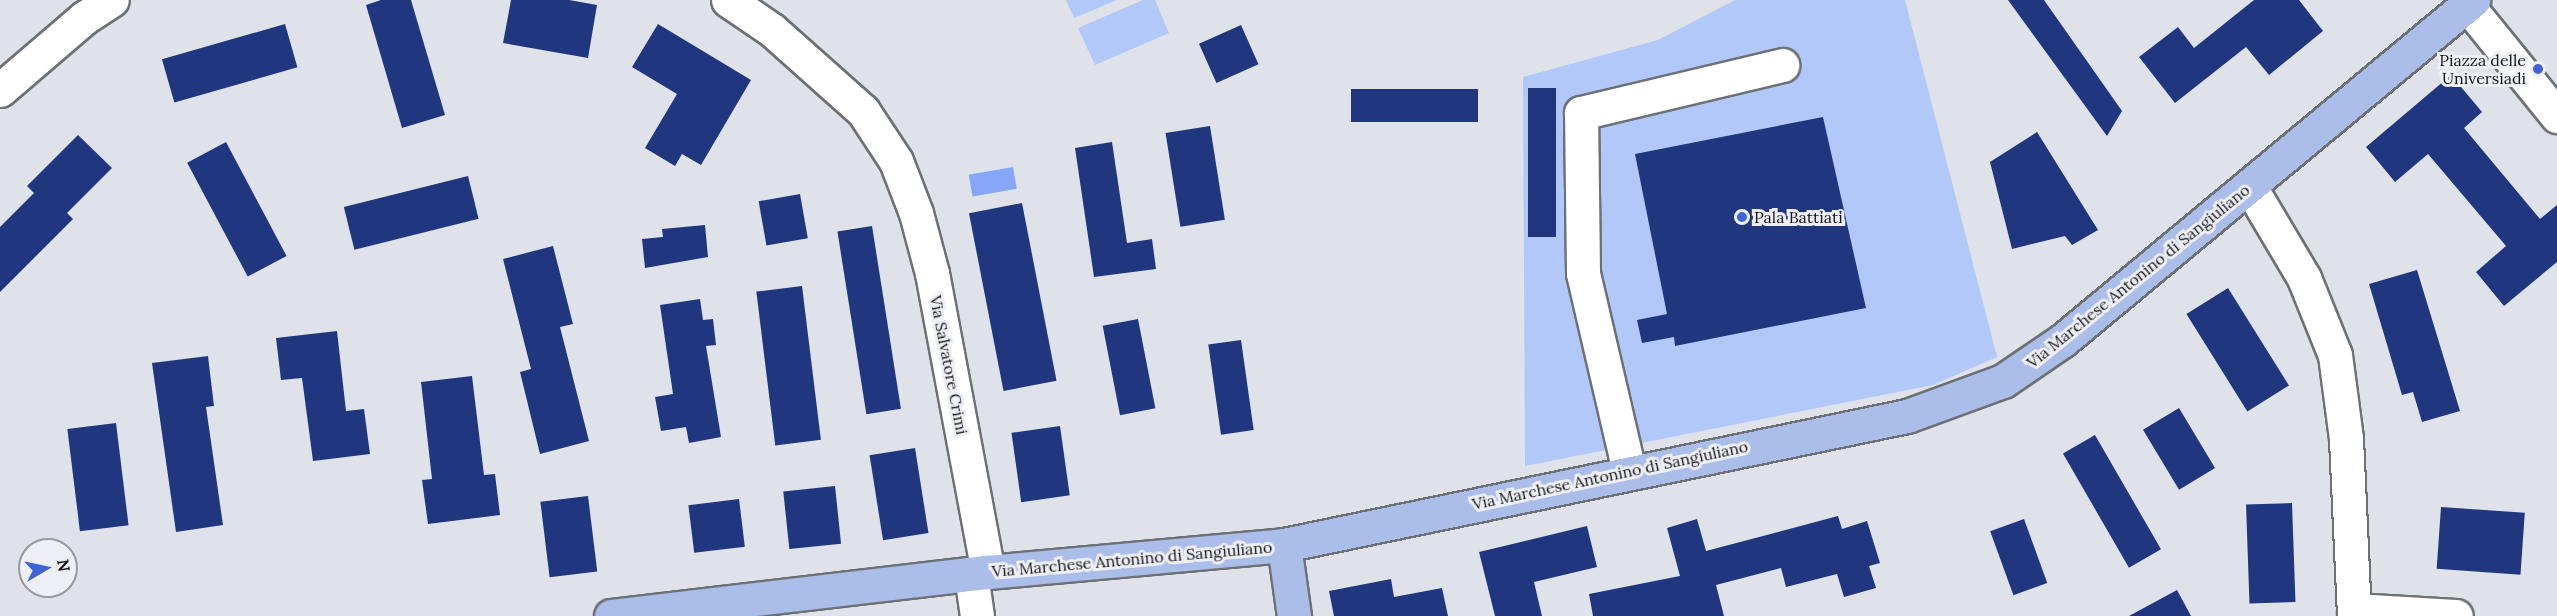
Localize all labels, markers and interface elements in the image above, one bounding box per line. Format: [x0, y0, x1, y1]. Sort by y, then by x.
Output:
place label: Piazza delle Universiadi [2439, 50, 2526, 88]
marker: Piazza delle Universiadi [2531, 62, 2545, 76]
street label: Via Marchese Antonino di Sangiuliano [2023, 180, 2253, 372]
place label: Pala Battiati [1754, 207, 1843, 227]
marker: Pala Battiati [1735, 210, 1749, 224]
street label: Via Salvatore Crimi [926, 294, 972, 436]
street label: Via Marchese Antonino di Sangiuliano [1470, 436, 1750, 514]
street label: Via Marchese Antonino di Sangiuliano [991, 537, 1273, 581]
north arrow [18, 538, 78, 598]
text: N [53, 558, 75, 573]

